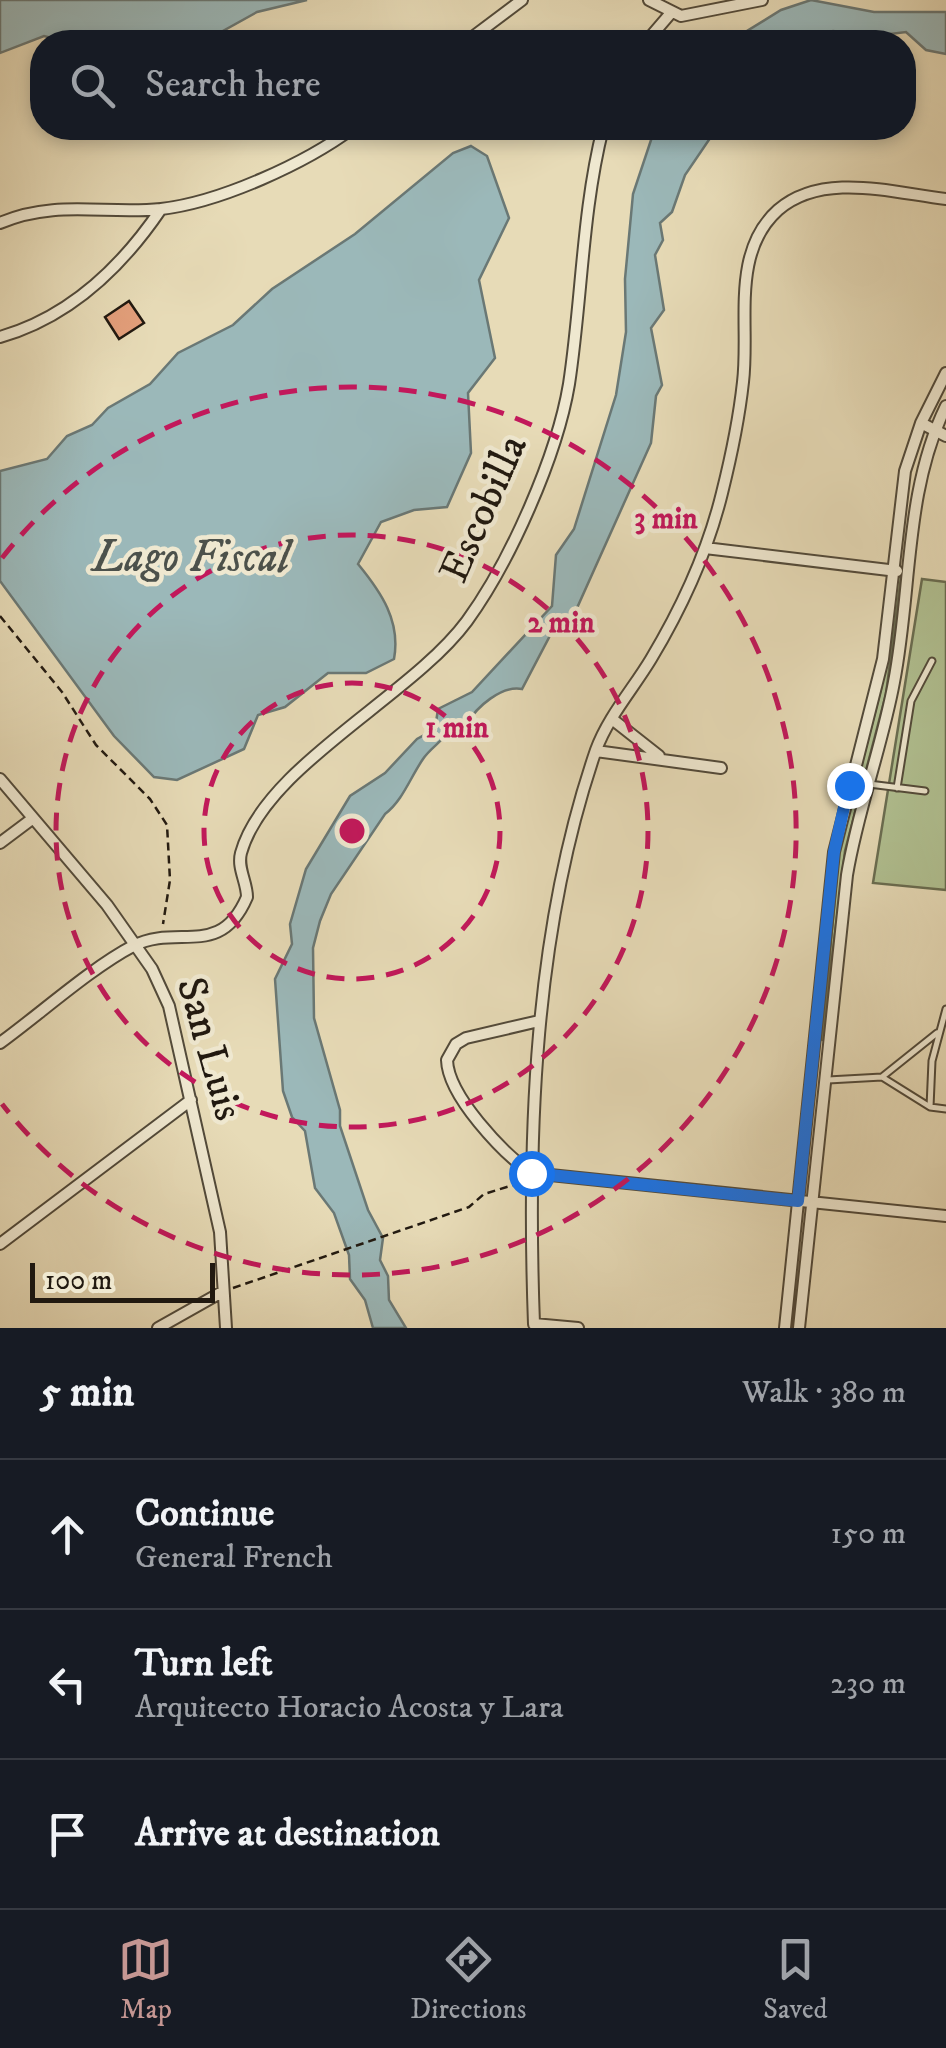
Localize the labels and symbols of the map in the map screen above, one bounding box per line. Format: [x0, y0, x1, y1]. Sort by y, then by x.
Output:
street label: Escobilla [429, 427, 540, 591]
text: 3 min [634, 501, 698, 538]
water label: Lago Fiscal [89, 530, 294, 586]
text: 2 min [527, 605, 595, 642]
text: 1 min [425, 710, 489, 747]
route end [827, 763, 873, 809]
centre of rings [334, 813, 370, 849]
street label: San Luis [164, 972, 254, 1126]
route start [509, 1151, 555, 1197]
scale bar [30, 1258, 215, 1302]

